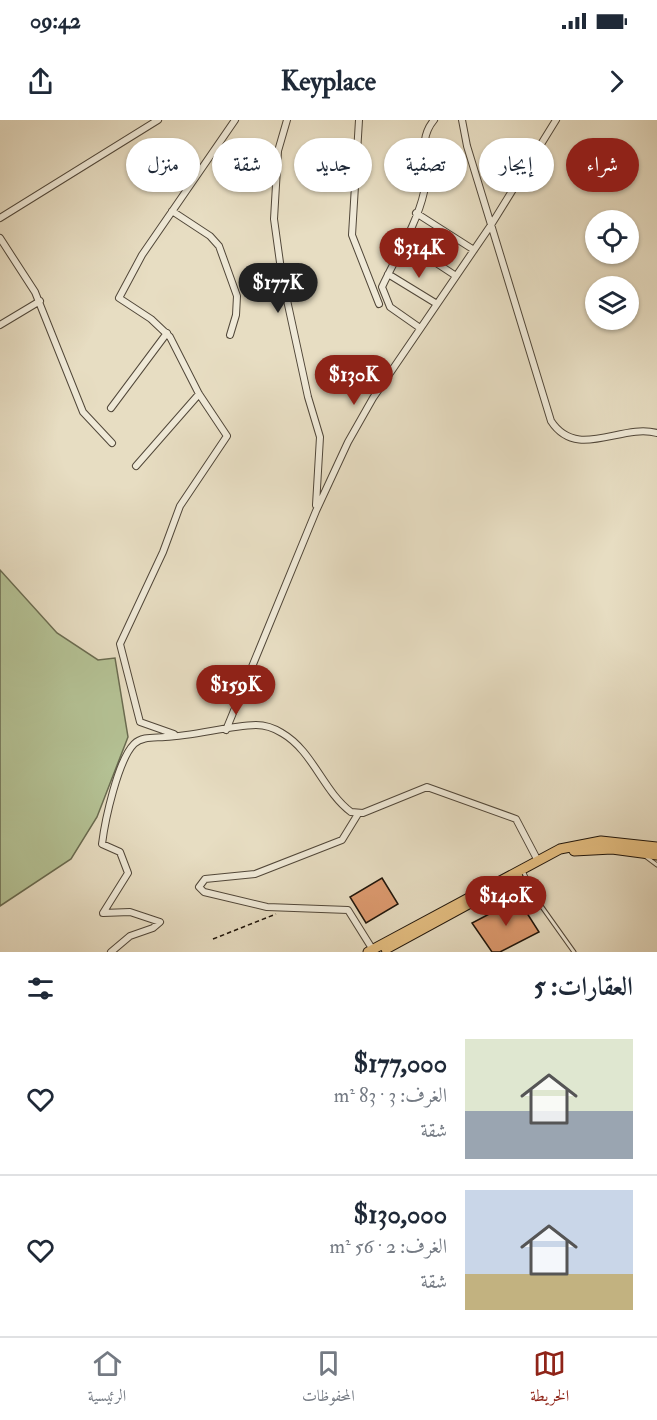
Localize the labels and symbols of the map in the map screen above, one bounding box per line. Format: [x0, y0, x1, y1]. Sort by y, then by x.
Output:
pin: $314K [377, 228, 461, 279]
pin: $177K [236, 263, 320, 314]
pin: $130K [312, 355, 396, 406]
pin: $159K [194, 665, 278, 716]
pin: $140K [464, 876, 548, 927]

